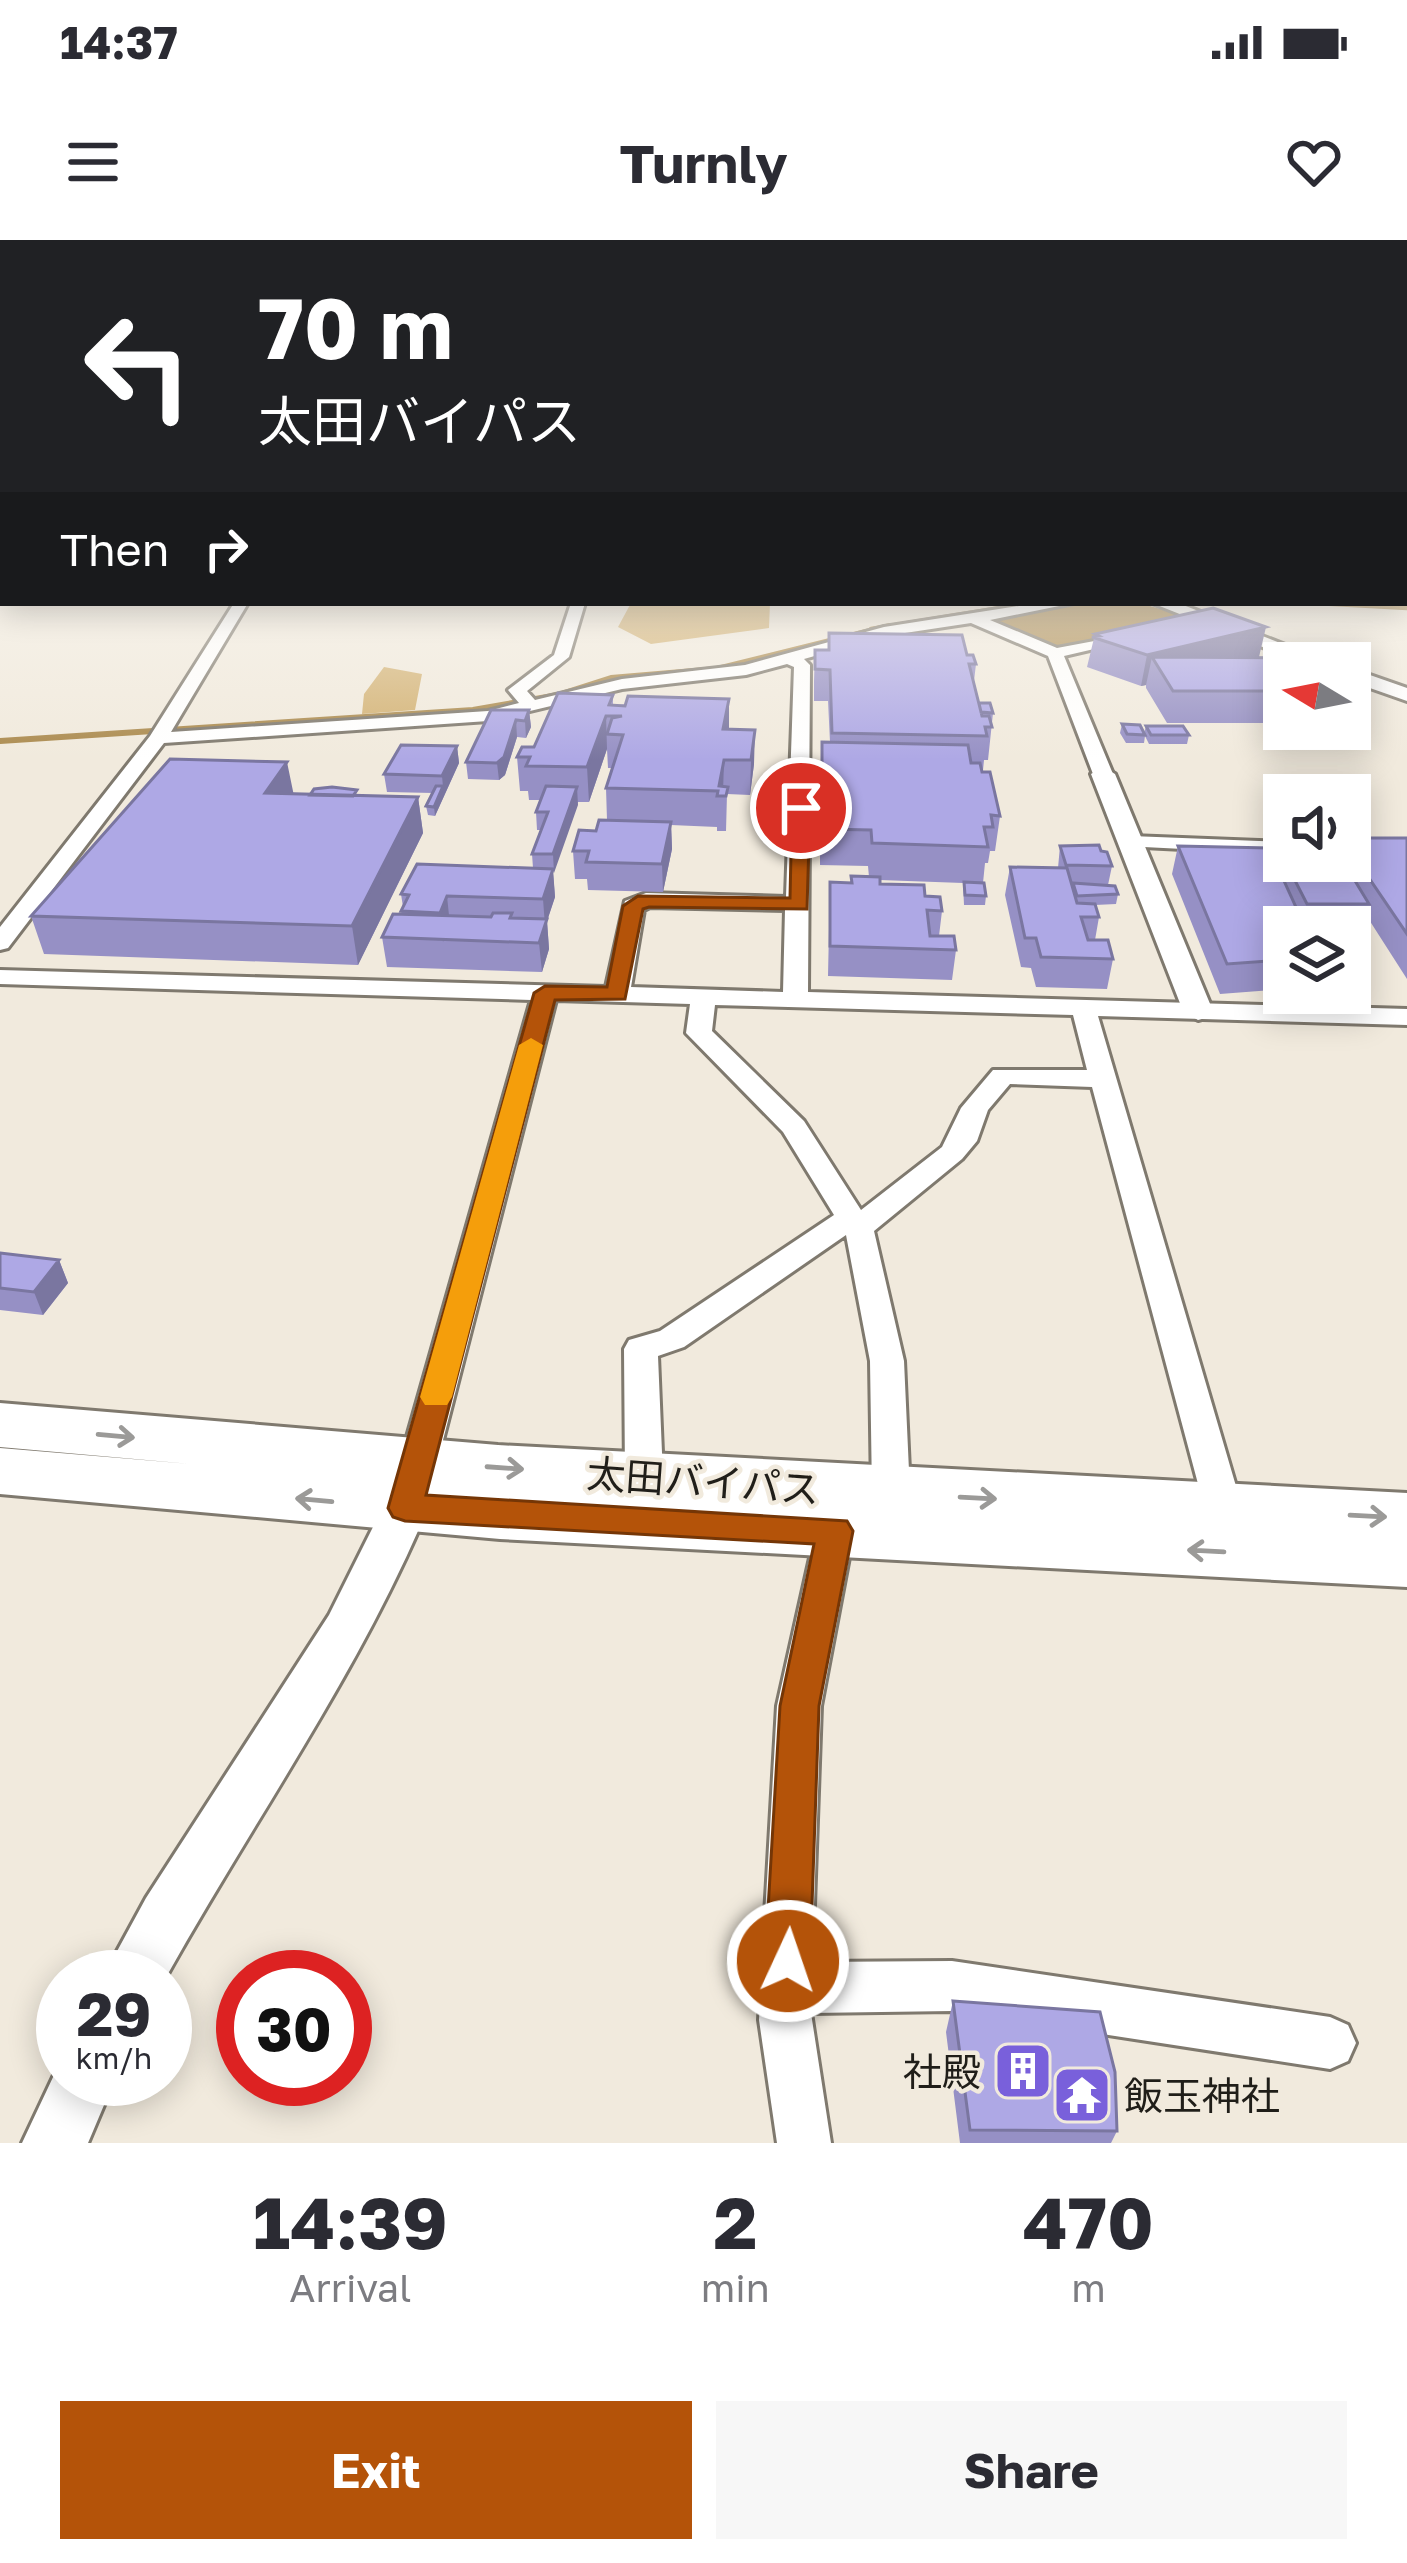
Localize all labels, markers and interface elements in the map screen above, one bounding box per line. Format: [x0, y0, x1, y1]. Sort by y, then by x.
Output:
text: 14:37 [60, 15, 178, 69]
icon: menu [60, 129, 126, 195]
icon: heart [1281, 129, 1347, 195]
text: Turnly [619, 130, 788, 195]
text: 70 m [258, 277, 453, 377]
icon: left [60, 288, 216, 444]
text: 太田バイパス [258, 388, 581, 453]
icon: right [193, 516, 259, 582]
text: Then [60, 522, 169, 576]
north arrow [1263, 642, 1371, 750]
map controls [1263, 642, 1371, 1014]
pin [750, 757, 852, 859]
button: sound [1263, 774, 1371, 882]
icon: arrive [768, 775, 834, 841]
button: layers [1263, 906, 1371, 1014]
one-way arrow [96, 1425, 135, 1448]
street label: 太田バイパス [585, 1449, 821, 1513]
one-way arrow [485, 1457, 524, 1480]
one-way arrow [958, 1487, 997, 1510]
one-way arrow [295, 1488, 334, 1511]
one-way arrow [1348, 1505, 1387, 1528]
one-way arrow [1187, 1539, 1226, 1562]
position arrow [725, 1898, 851, 2024]
speed limit sign: 30 [216, 1950, 372, 2106]
text: 29 [77, 1977, 151, 2049]
text: km/h [76, 2040, 152, 2076]
building icon: 社殿 [992, 2040, 1054, 2102]
place label: 社殿 [903, 2048, 981, 2095]
temple icon: 飯玉神社 [1051, 2064, 1113, 2126]
place label: 飯玉神社 [1124, 2072, 1280, 2119]
text: 14:39 [253, 2178, 448, 2265]
text: 2 [713, 2178, 757, 2265]
text: 470 [1023, 2178, 1154, 2265]
text: Arrival [289, 2264, 412, 2311]
text: min [701, 2264, 770, 2311]
text: m [1071, 2264, 1106, 2311]
button: Exit [60, 2401, 692, 2539]
button: Share [716, 2401, 1347, 2539]

